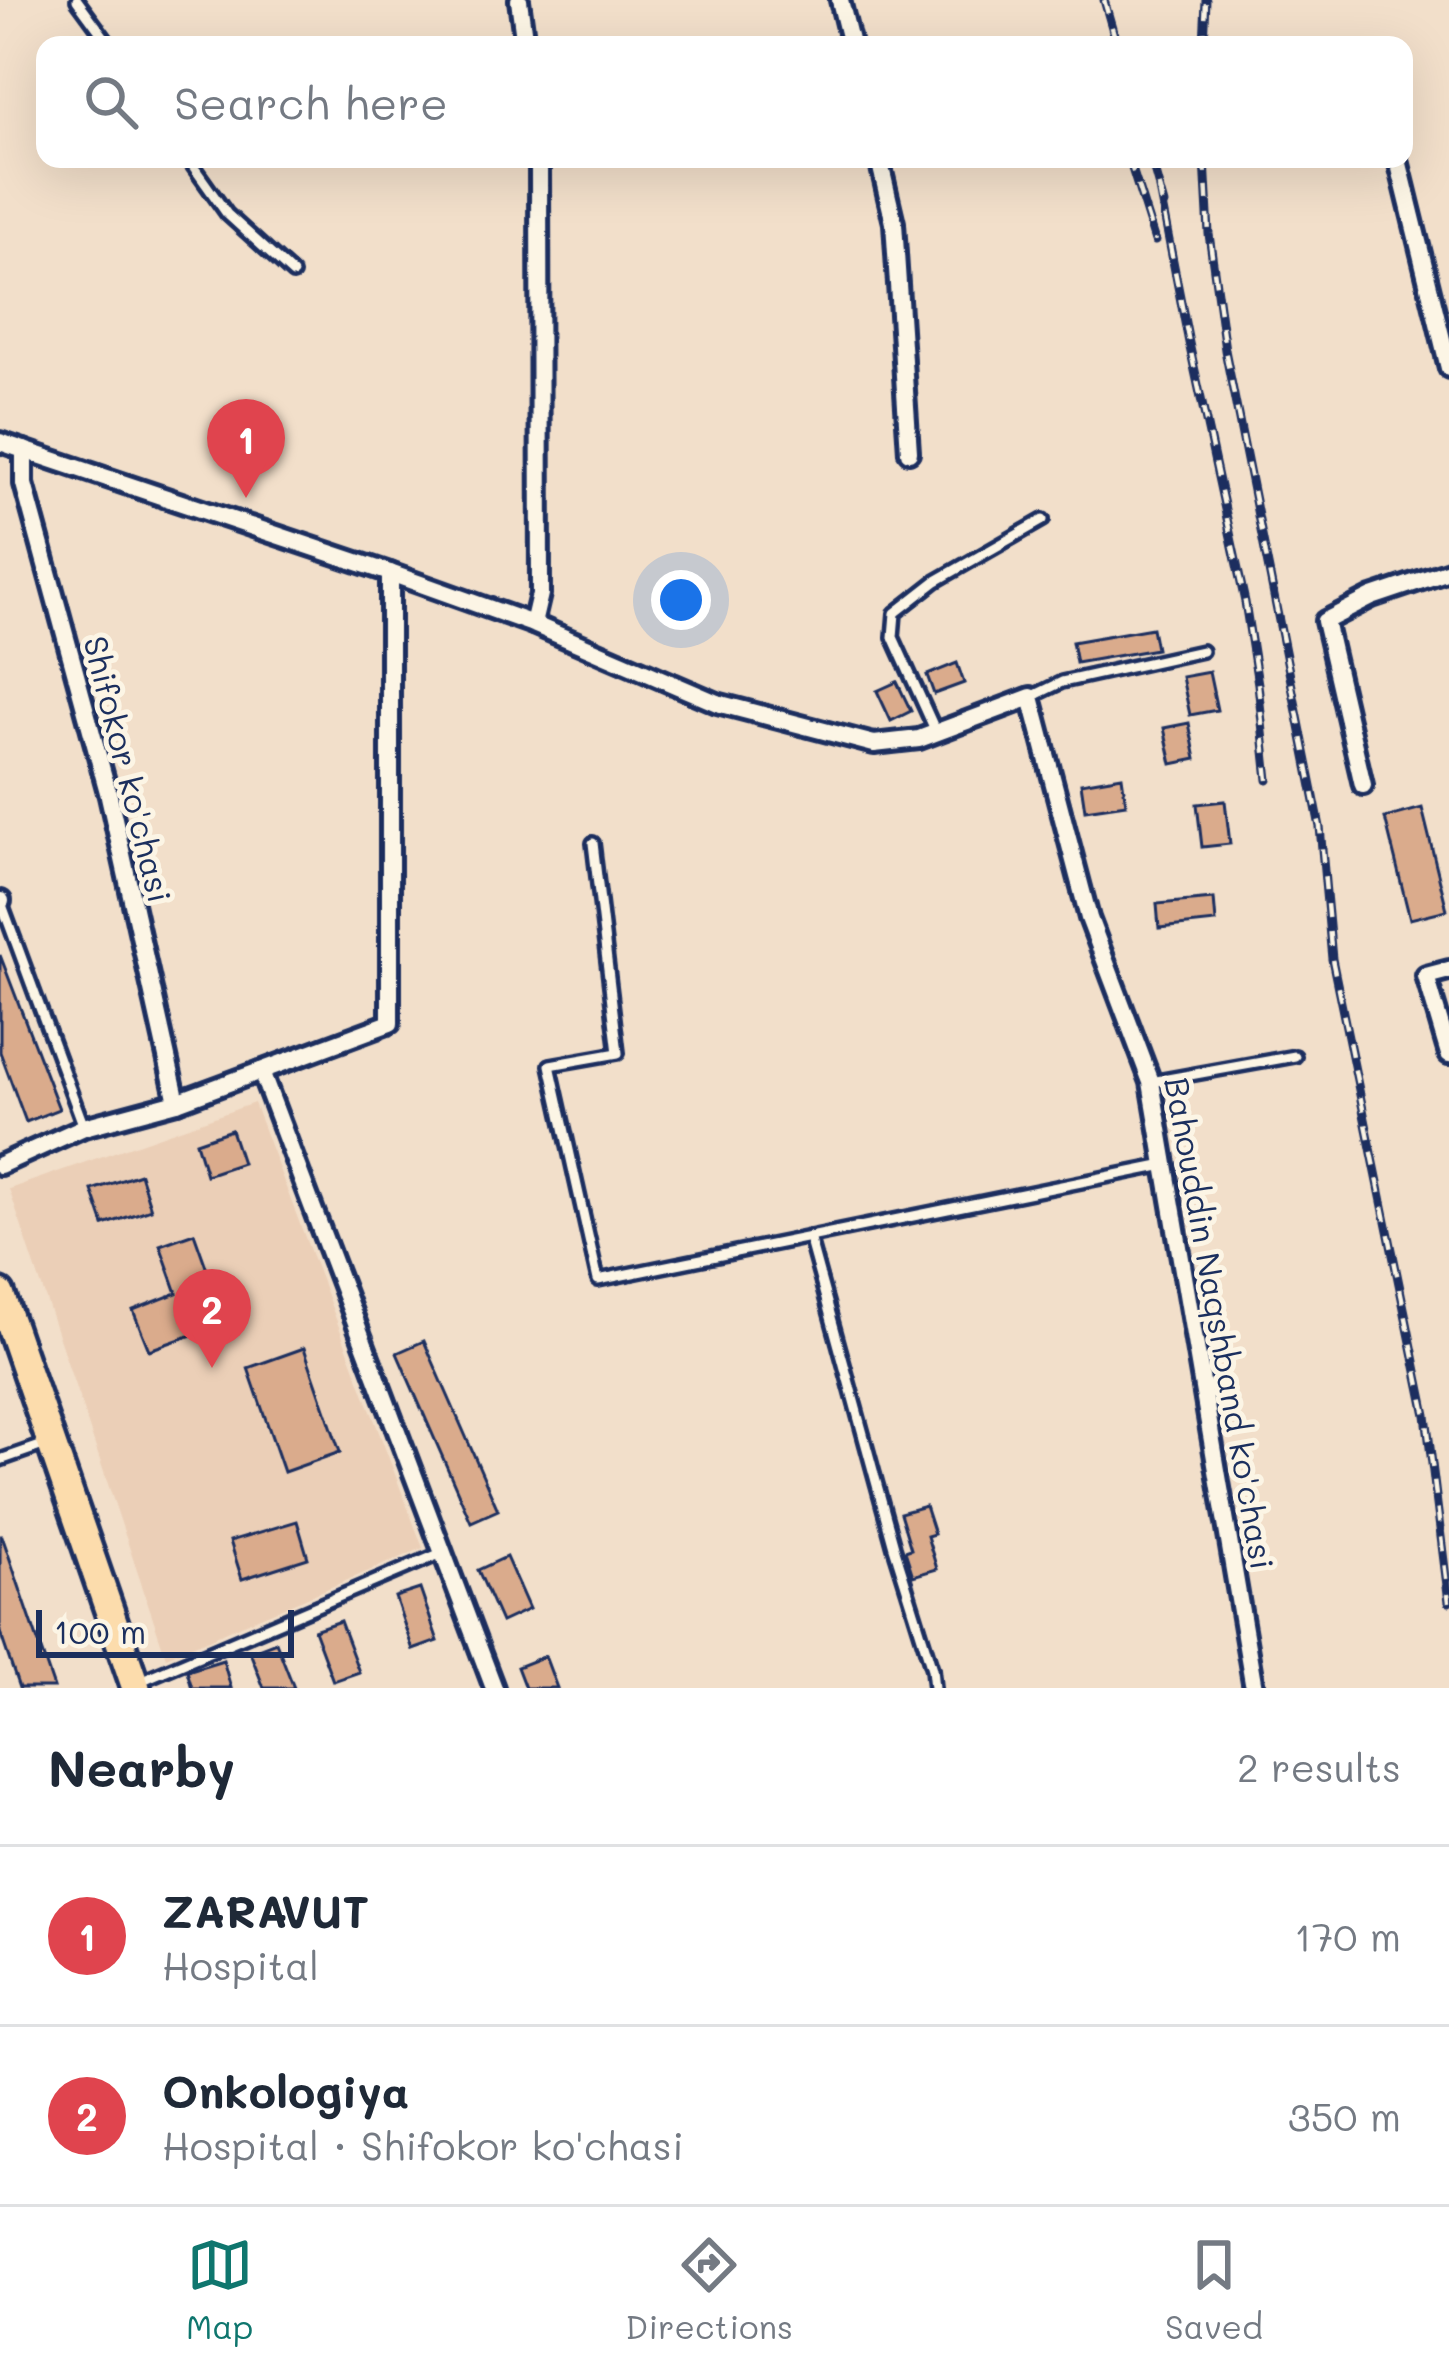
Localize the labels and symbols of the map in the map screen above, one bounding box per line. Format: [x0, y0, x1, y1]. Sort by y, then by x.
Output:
pin: 1 [207, 399, 285, 498]
your location [651, 570, 711, 630]
street label: Shifokor ko'chasi [75, 631, 183, 907]
street label: Bahouddin Naqshband ko'chasi [1156, 1073, 1286, 1573]
pin: 2 [173, 1269, 251, 1368]
scale bar [36, 1604, 294, 1657]

